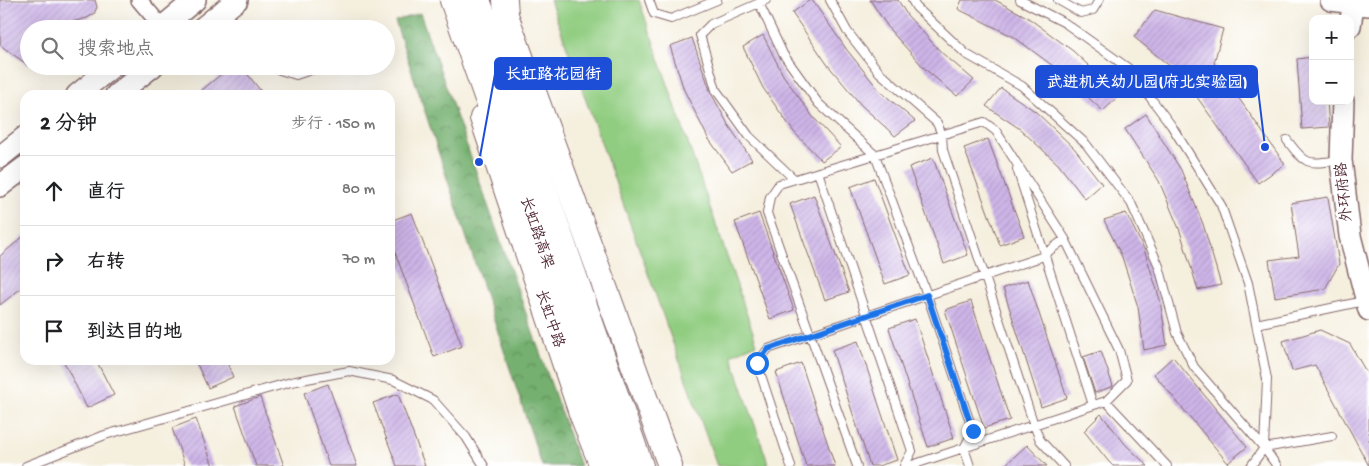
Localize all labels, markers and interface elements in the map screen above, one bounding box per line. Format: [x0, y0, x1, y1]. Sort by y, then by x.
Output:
map controls [1309, 15, 1354, 105]
button: + [1309, 15, 1354, 60]
search box [20, 20, 395, 75]
icon: search [38, 34, 66, 62]
text: 搜索地点 [78, 39, 154, 62]
callout: 长虹路花园街 [495, 58, 611, 89]
button: − [1309, 60, 1354, 105]
text: 长虹路花园街 [505, 65, 601, 86]
callout: 武进机关幼儿园(府北实验园) [1036, 66, 1257, 97]
text: 武进机关幼儿园(府北实验园) [1046, 73, 1248, 94]
text: 2 分钟 [40, 113, 97, 138]
text: 步行 · 150 m [291, 116, 375, 135]
street label: 外环府路 [1333, 161, 1357, 223]
icon: ahead [40, 177, 68, 205]
text: 80 m [342, 181, 375, 200]
text: 直行 [87, 182, 125, 205]
street label: 长虹路高架 [515, 195, 557, 271]
icon: right [40, 247, 68, 275]
text: 70 m [342, 251, 375, 270]
text: 右转 [87, 252, 125, 275]
street label: 长虹中路 [531, 288, 567, 350]
icon: arrive [40, 317, 68, 345]
text: 到达目的地 [87, 322, 182, 345]
route start [746, 352, 769, 375]
route end [962, 420, 985, 443]

